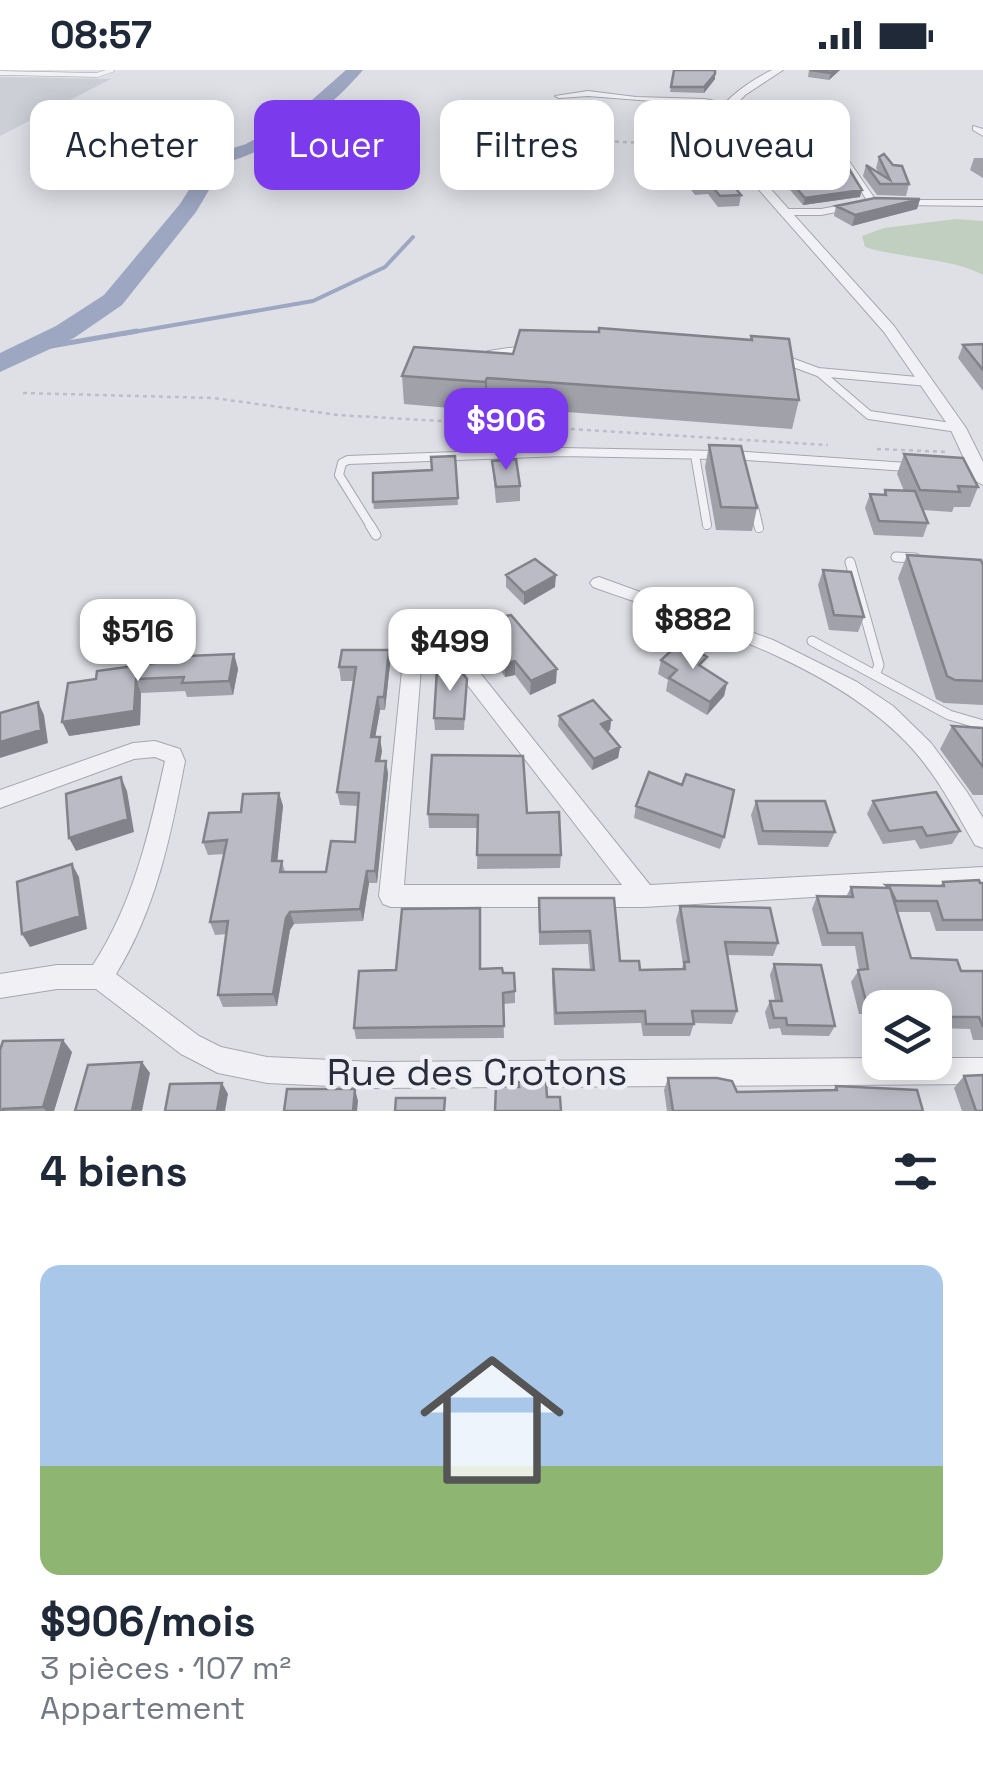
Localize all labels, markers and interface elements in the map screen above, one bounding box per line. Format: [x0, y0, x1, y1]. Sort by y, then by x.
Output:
text: 08:57 [50, 11, 152, 59]
chip: Acheter [30, 100, 234, 190]
chip: Louer [254, 100, 420, 190]
chip: Filtres [440, 100, 614, 190]
chip: Nouveau [634, 100, 850, 190]
pin: $906 [447, 388, 565, 473]
text: $906 [466, 400, 546, 440]
pin: $882 [634, 587, 752, 672]
pin: $516 [79, 599, 197, 684]
text: $882 [655, 599, 731, 639]
pin: $499 [391, 609, 509, 694]
text: $516 [102, 611, 174, 651]
text: $499 [410, 621, 490, 661]
map controls [862, 990, 952, 1080]
button: layers [862, 990, 952, 1080]
street label: Rue des Crotons [327, 1048, 627, 1096]
icon: filters [888, 1144, 943, 1199]
text: 4 biens [40, 1145, 187, 1198]
icon: home [402, 1330, 582, 1510]
text: $906/mois [40, 1595, 256, 1648]
text: 3 pièces · 107 m² [40, 1648, 291, 1688]
text: Appartement [40, 1688, 245, 1728]

